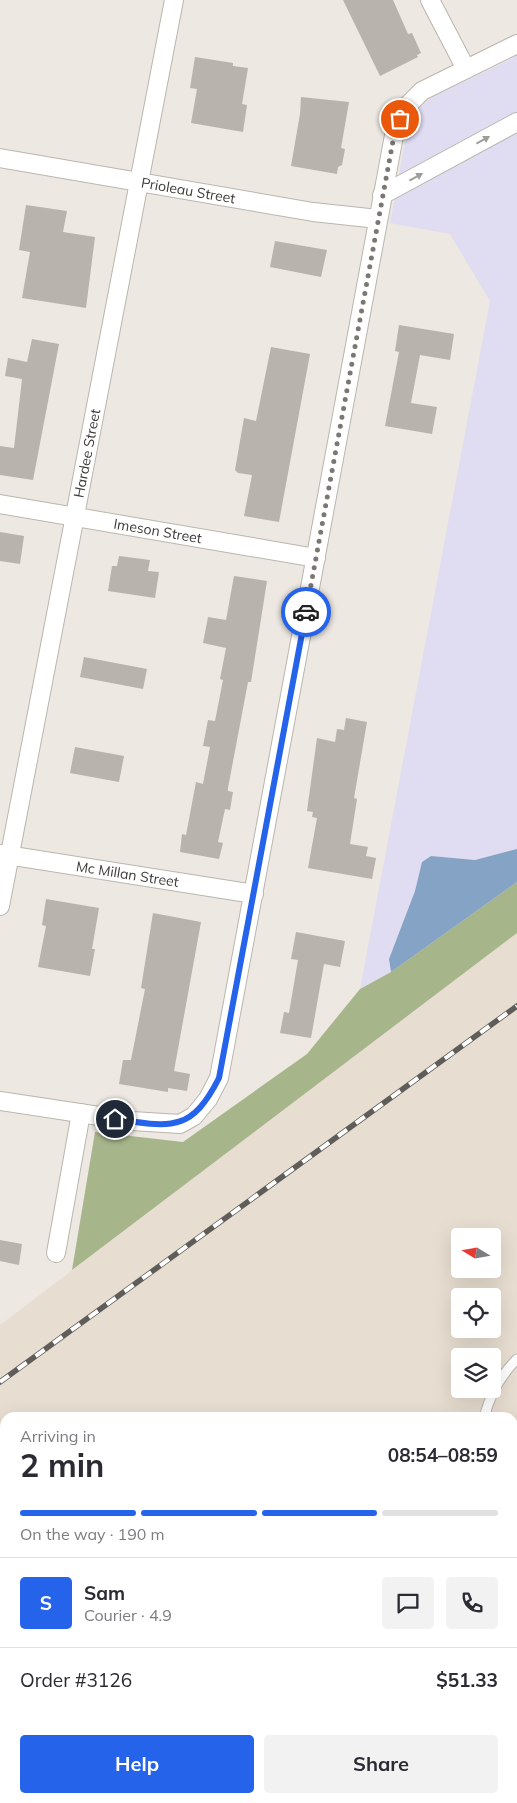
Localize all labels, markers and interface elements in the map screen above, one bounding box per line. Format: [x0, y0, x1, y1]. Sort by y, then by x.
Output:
pin [379, 98, 421, 140]
icon: bag [386, 105, 414, 133]
one-way arrow [476, 136, 489, 145]
one-way arrow [408, 173, 423, 181]
street label: Prioleau Street [140, 174, 237, 207]
street label: Hardee Street [70, 407, 104, 499]
street label: Imeson Street [112, 515, 203, 547]
courier [281, 587, 331, 637]
icon: car [292, 598, 320, 626]
street label: Mc Millan Street [75, 857, 180, 891]
pin [94, 1098, 136, 1140]
icon: home [101, 1105, 129, 1133]
north arrow [451, 1228, 501, 1278]
map controls [451, 1228, 501, 1398]
button: locate [451, 1288, 501, 1338]
button: layers [451, 1348, 501, 1398]
text: Arriving in [20, 1426, 96, 1446]
text: 08:54–08:59 [388, 1443, 498, 1467]
text: 2 min [20, 1445, 104, 1485]
text: On the way · 190 m [20, 1524, 165, 1544]
button: chat [382, 1577, 434, 1629]
button: phone [446, 1577, 498, 1629]
text: Sam [84, 1581, 125, 1605]
text: S [40, 1591, 52, 1615]
text: Courier · 4.9 [84, 1605, 172, 1625]
text: Order #3126 [20, 1668, 132, 1692]
text: $51.33 [436, 1668, 498, 1692]
button: Help [20, 1735, 254, 1793]
button: Share [264, 1735, 498, 1793]

